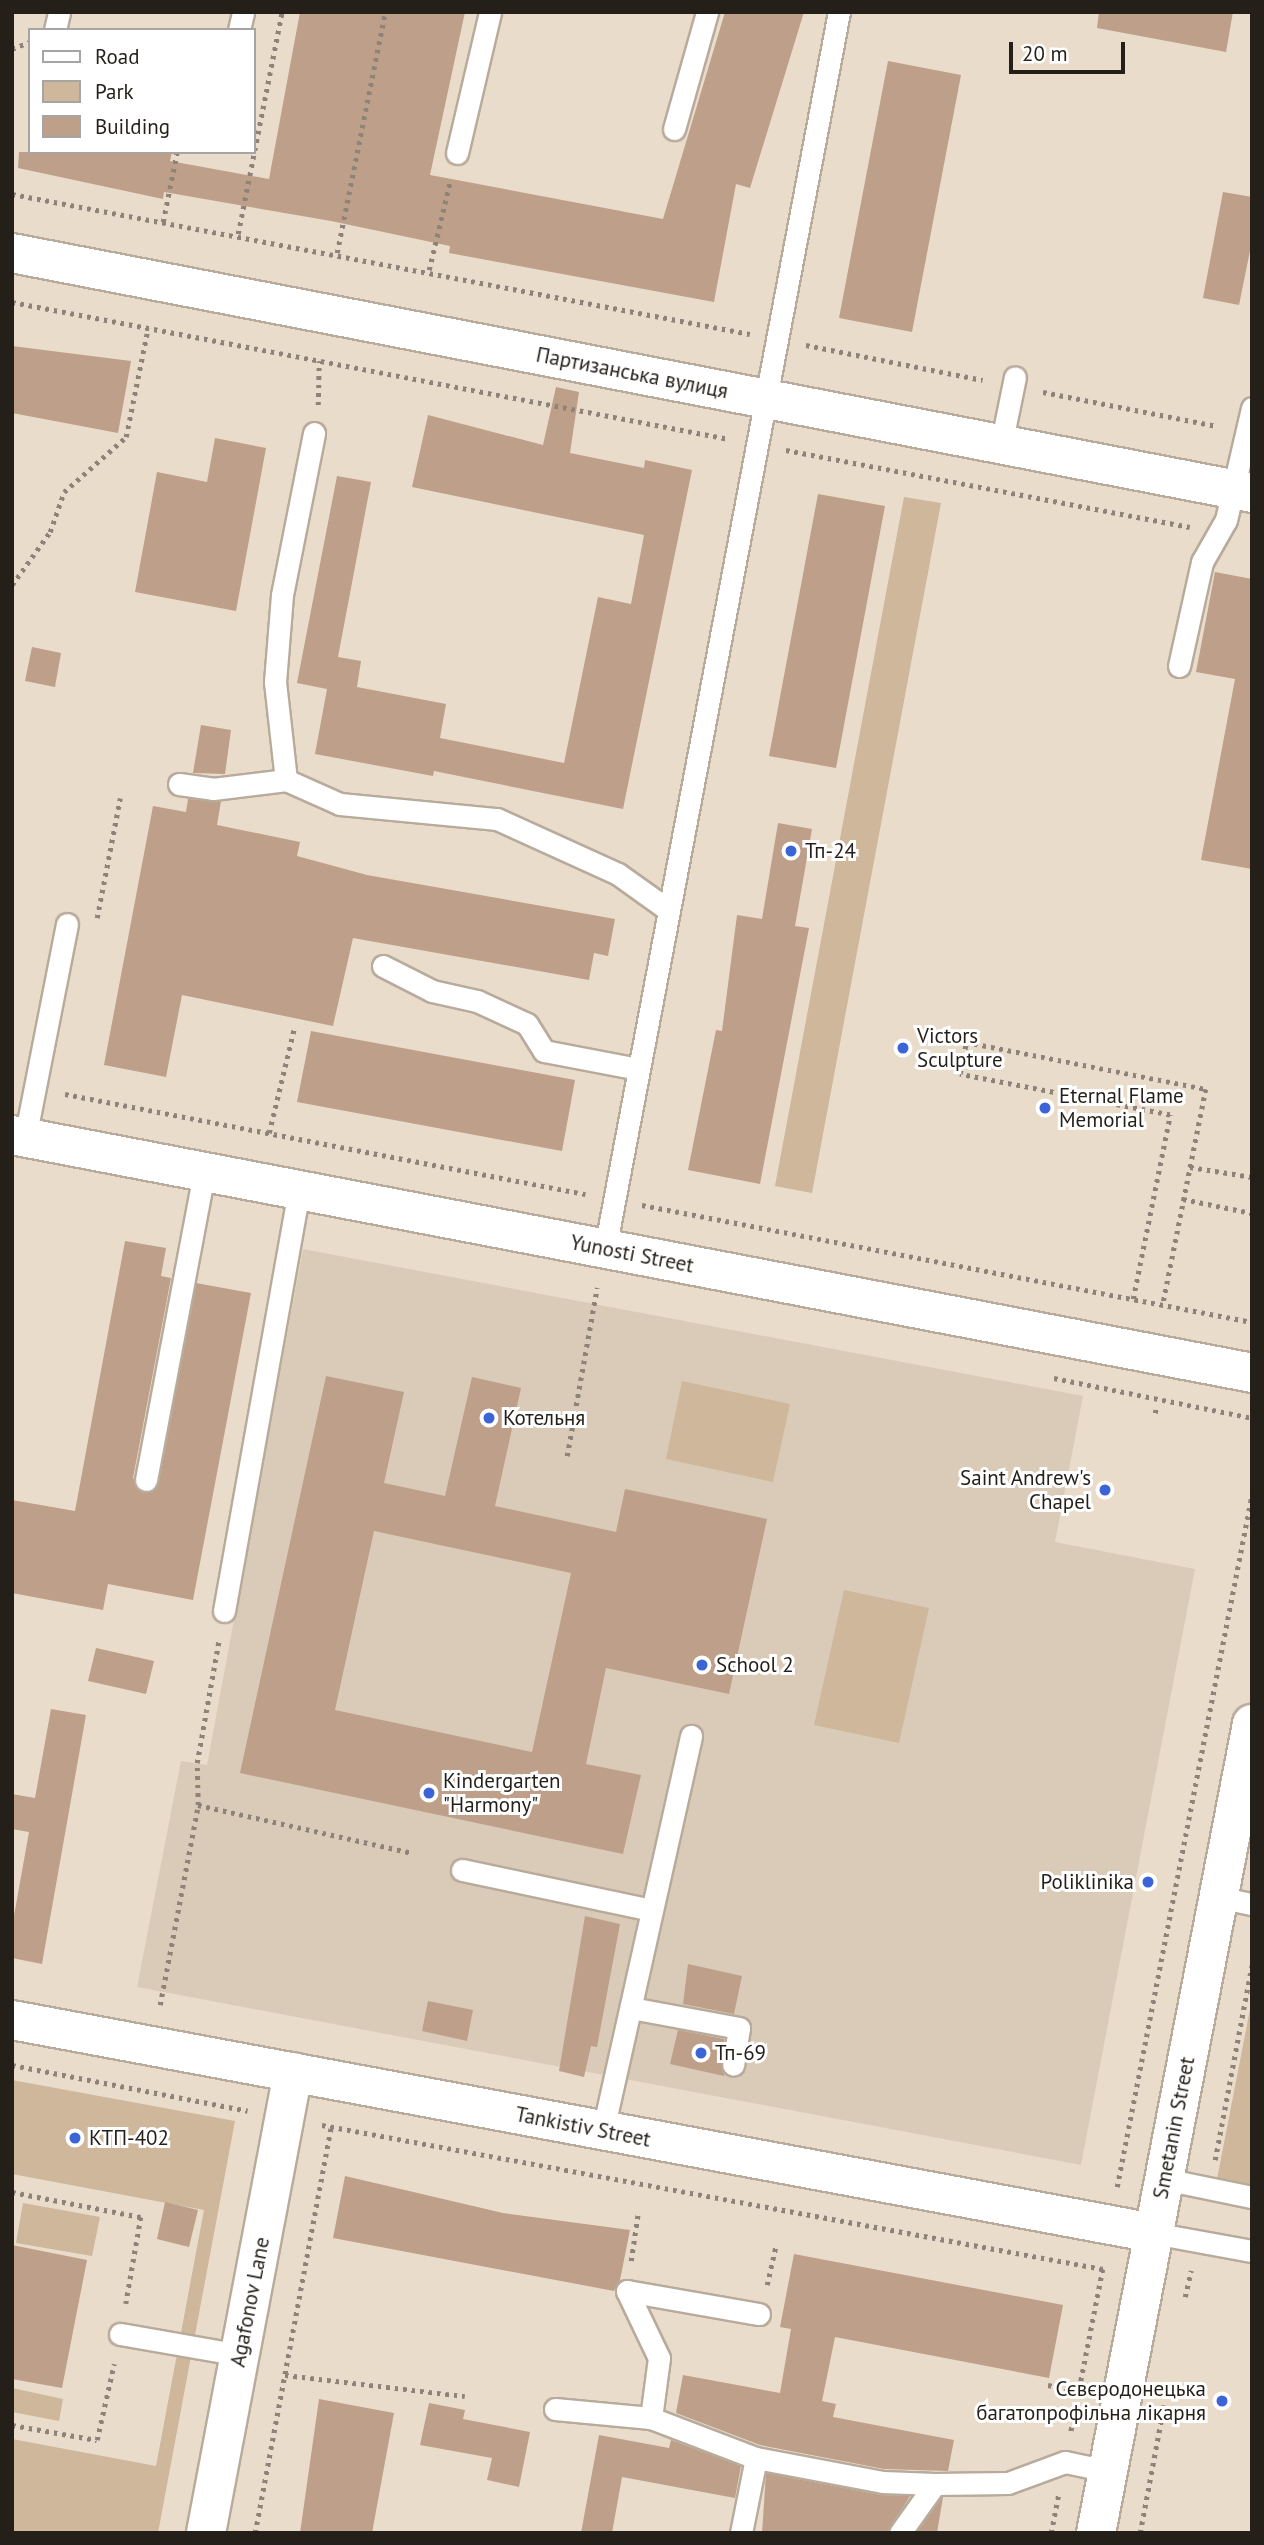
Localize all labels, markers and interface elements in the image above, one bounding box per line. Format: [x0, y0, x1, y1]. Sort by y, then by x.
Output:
legend [28, 28, 256, 154]
scale bar [1012, 28, 1128, 72]
text: 20 m [1022, 40, 1068, 67]
text: Road [95, 43, 139, 70]
text: Park [95, 78, 134, 105]
text: Building [95, 113, 170, 140]
street label: Партизанська вулиця [534, 342, 730, 404]
place label: Тп-24 [805, 838, 856, 864]
marker: Тп-24 [783, 843, 799, 859]
place label: Victors Sculpture [917, 1023, 1003, 1073]
marker: Victors Sculpture [895, 1040, 911, 1056]
place label: Eternal Flame Memorial [1059, 1083, 1184, 1133]
marker: Eternal Flame Memorial [1037, 1100, 1053, 1116]
street label: Yunosti Street [568, 1230, 696, 1278]
place label: Котельня [503, 1405, 585, 1431]
marker: Котельня [481, 1410, 497, 1426]
place label: Saint Andrew's Chapel [959, 1465, 1091, 1515]
marker: Saint Andrew's Chapel [1097, 1482, 1113, 1498]
place label: School 2 [716, 1652, 794, 1678]
marker: School 2 [694, 1657, 710, 1673]
place label: Kindergarten "Harmony" [443, 1768, 561, 1818]
marker: Kindergarten "Harmony" [421, 1785, 437, 1801]
place label: Poliklinika [1041, 1869, 1134, 1895]
marker: Poliklinika [1140, 1874, 1156, 1890]
place label: Тп-69 [715, 2040, 766, 2066]
marker: Тп-69 [693, 2045, 709, 2061]
street label: Smetanin Street [1148, 2055, 1200, 2201]
street label: Tankistiv Street [513, 2101, 653, 2153]
place label: КТП-402 [89, 2125, 169, 2151]
marker: КТП-402 [67, 2130, 83, 2146]
street label: Agafonov Lane [225, 2234, 275, 2370]
place label: Сєвєродонецька багатопрофільна лікарня [976, 2376, 1206, 2426]
marker: Сєвєродонецька багатопрофільна лікарня [1212, 2391, 1232, 2411]

